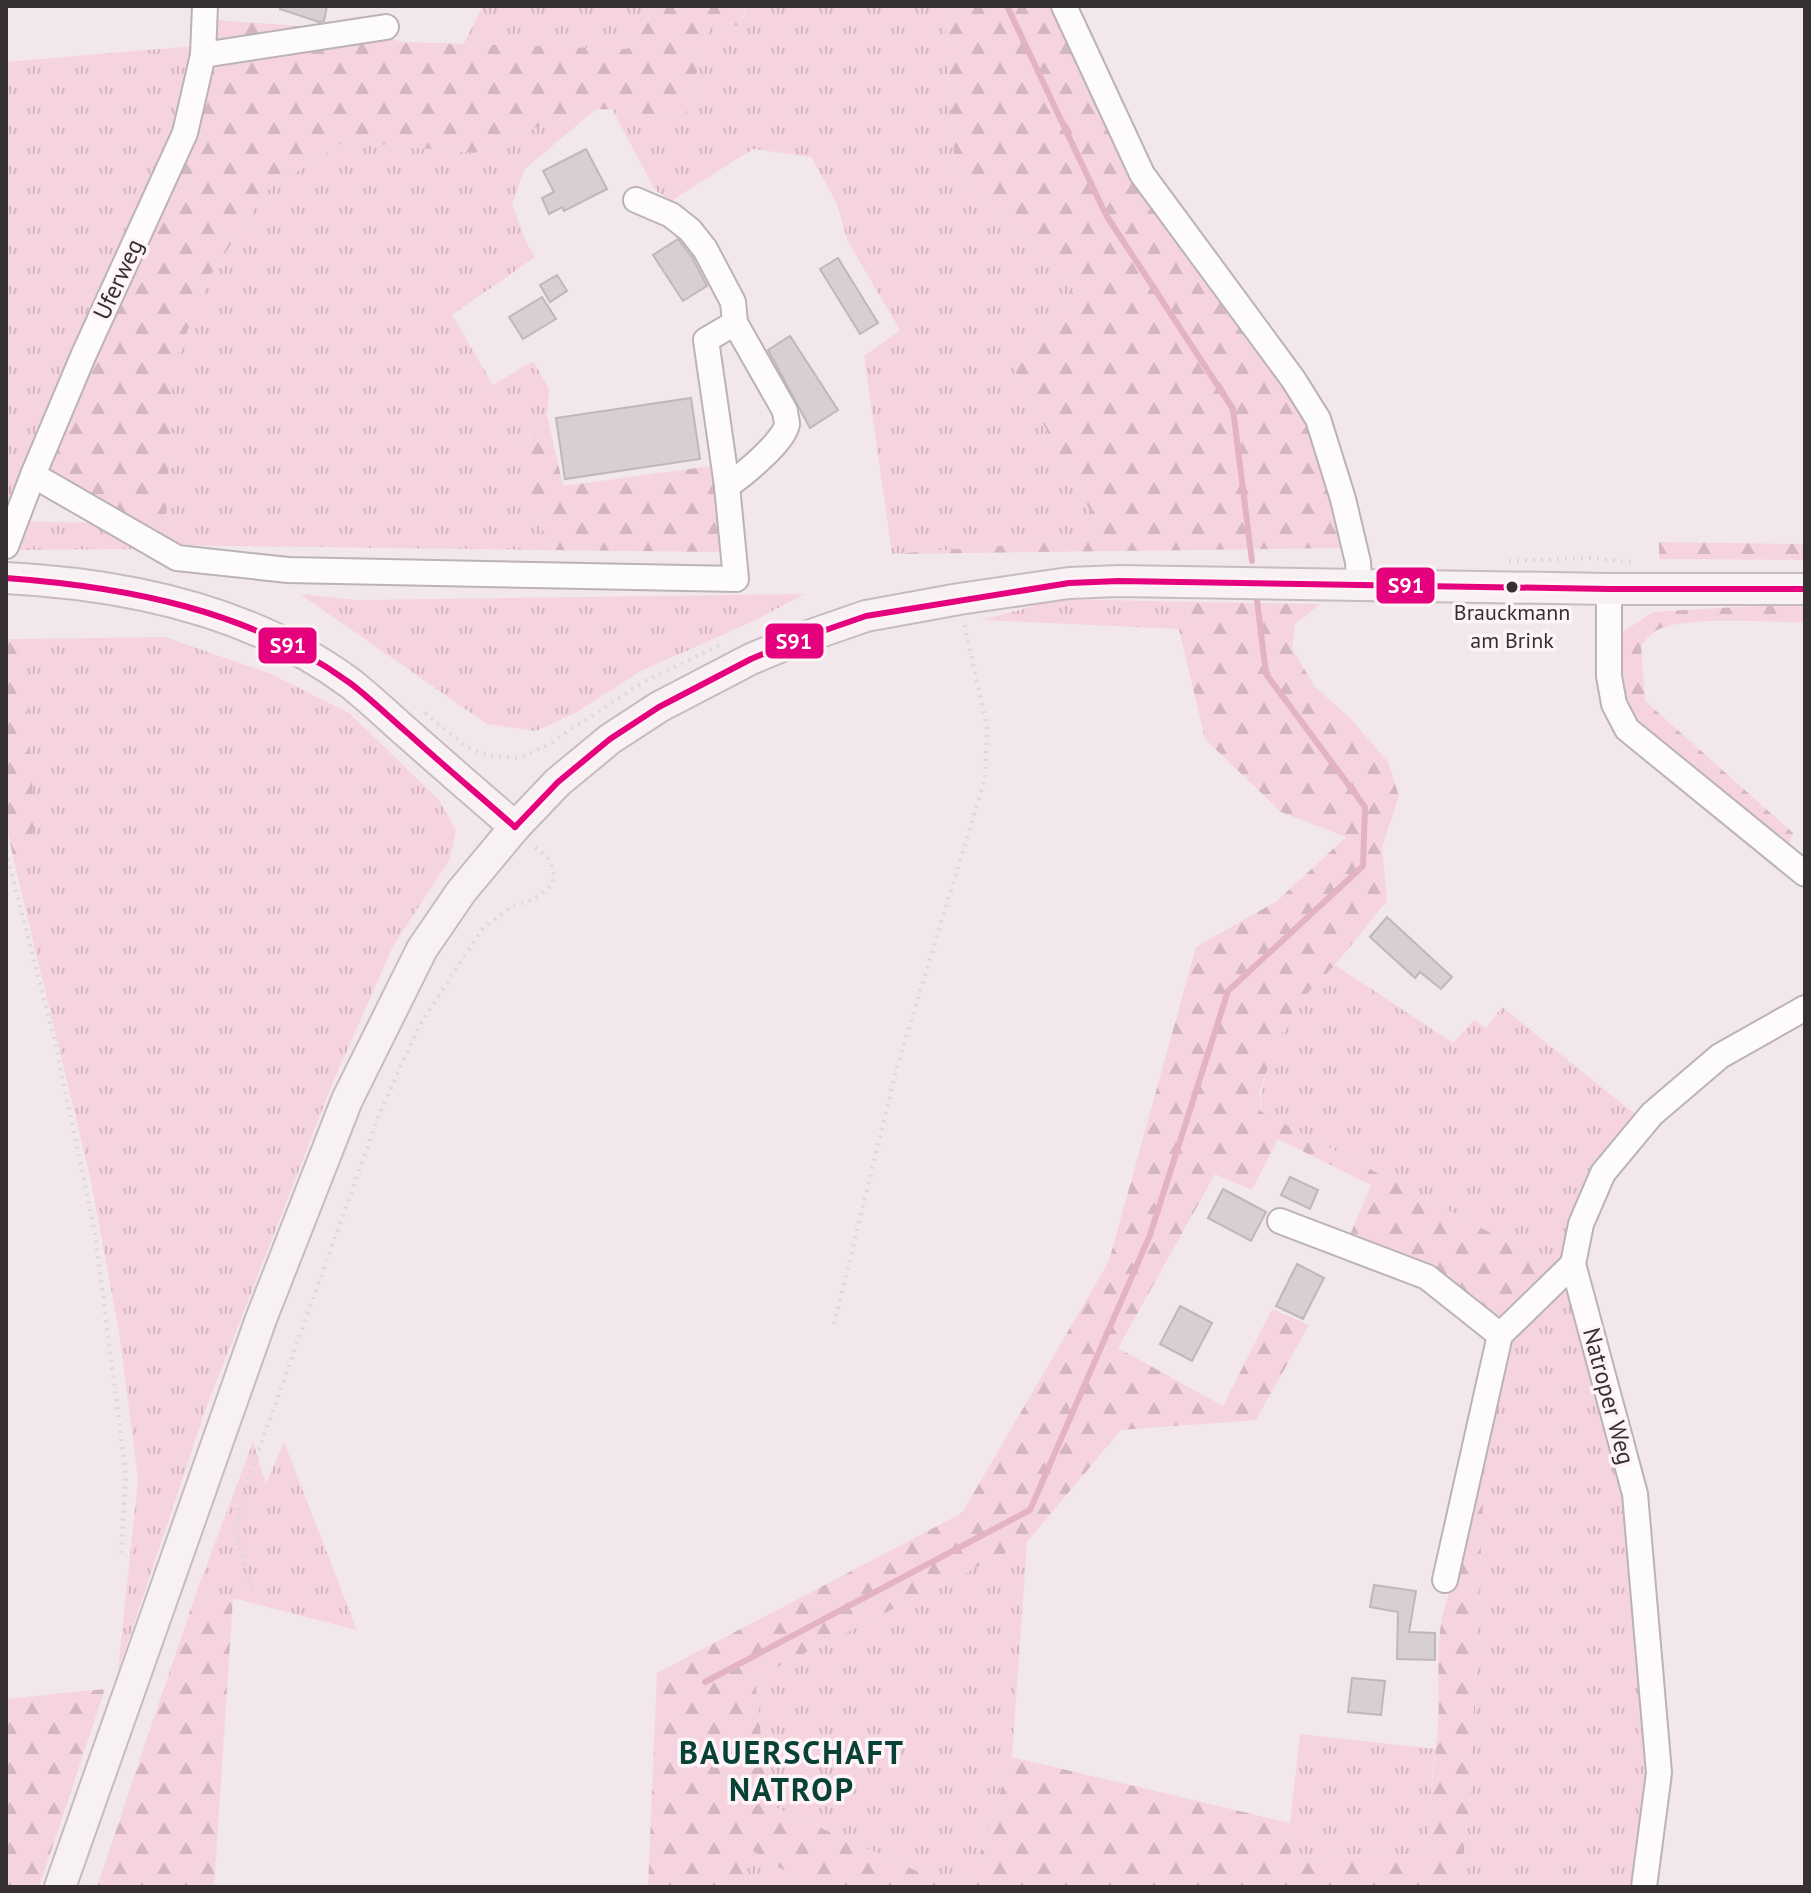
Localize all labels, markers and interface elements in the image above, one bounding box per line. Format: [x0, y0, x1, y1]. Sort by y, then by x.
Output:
street label: Uferweg [86, 234, 150, 324]
line badge: S91 [1375, 566, 1436, 605]
text: S91 [1388, 571, 1424, 599]
marker: Brauckmann am Brink [1504, 579, 1520, 595]
place label: Brauckmann am Brink [1454, 598, 1570, 654]
line badge: S91 [764, 622, 825, 660]
line badge: S91 [257, 626, 318, 665]
text: S91 [776, 627, 812, 655]
text: S91 [270, 631, 306, 659]
street label: Natroper Weg [1576, 1324, 1642, 1468]
district label: BAUERSCHAFT NATROP [679, 1731, 905, 1810]

